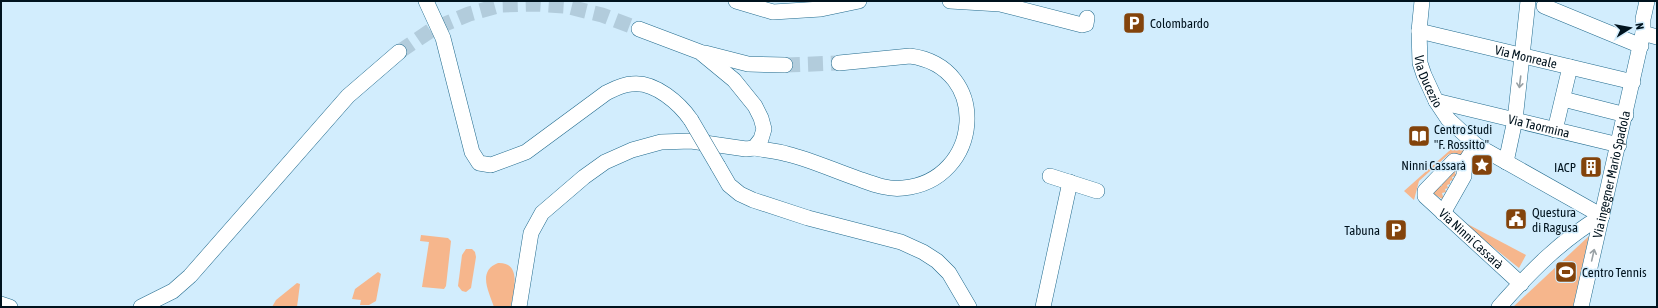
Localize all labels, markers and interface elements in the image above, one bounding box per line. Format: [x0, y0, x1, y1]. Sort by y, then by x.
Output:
north arrow [1610, 8, 1650, 48]
parking icon: Colombardo [1121, 10, 1147, 36]
place label: Colombardo [1150, 16, 1209, 31]
text: N [1633, 22, 1646, 30]
street label: Via Monreale [1493, 42, 1559, 72]
street label: Via Ducezio [1412, 55, 1445, 111]
one-way arrow [1516, 75, 1523, 88]
street label: Via ingegner Mario Spadola [1590, 109, 1633, 240]
street label: Via Taormina [1507, 112, 1571, 141]
place label: Centro Studi "F. Rossitto" [1434, 122, 1492, 152]
library icon: Centro Studi "F. Rossitto" [1406, 123, 1432, 149]
place icon: Ninni Cassarà [1469, 152, 1495, 178]
building icon: IACP [1578, 154, 1604, 180]
place label: Ninni Cassarà [1401, 158, 1466, 173]
place label: IACP [1554, 160, 1576, 175]
place label: Questura di Ragusa [1532, 205, 1578, 235]
street label: Via Ninni Cassarà [1436, 206, 1506, 272]
public building icon: Questura di Ragusa [1503, 206, 1529, 232]
parking icon: Tabuna [1383, 217, 1409, 243]
place label: Tabuna [1344, 223, 1380, 238]
one-way arrow [1590, 249, 1598, 262]
sports icon: Centro Tennis [1553, 259, 1579, 285]
place label: Centro Tennis [1582, 265, 1647, 280]

